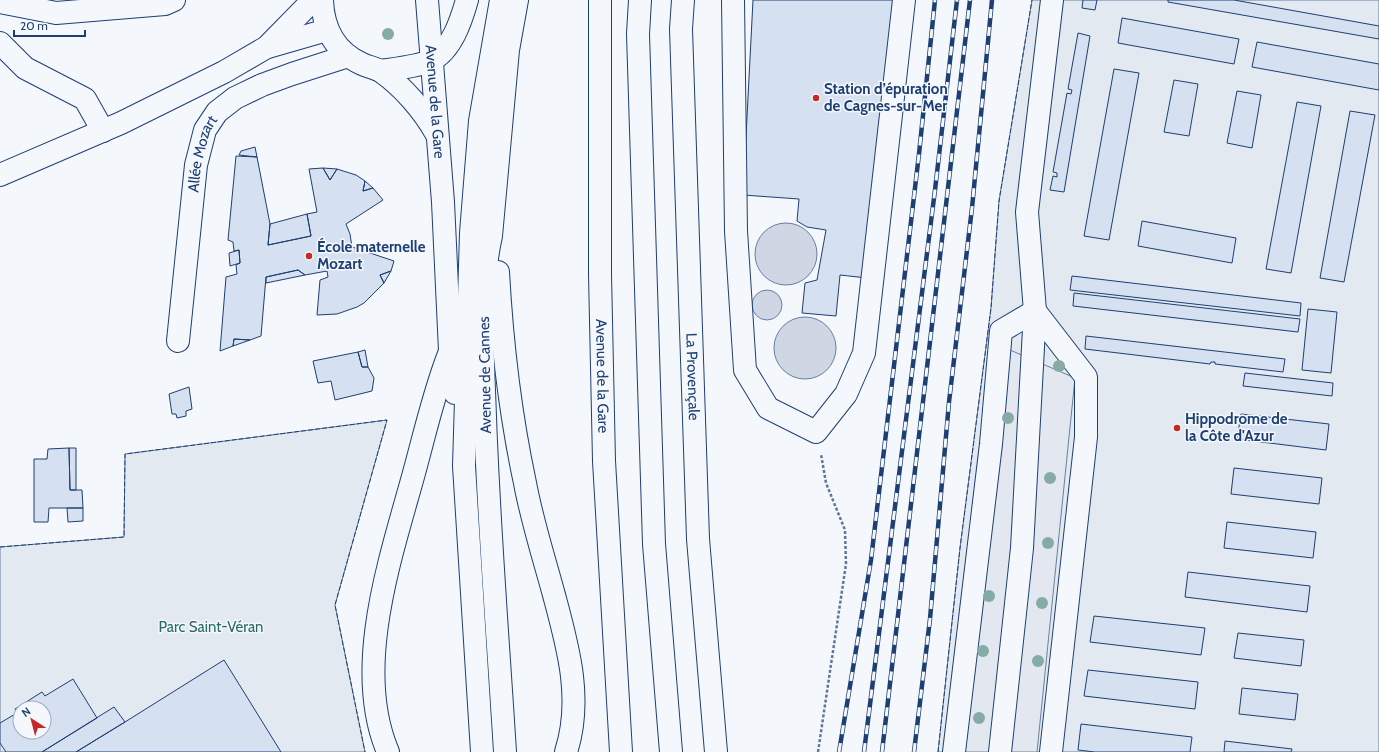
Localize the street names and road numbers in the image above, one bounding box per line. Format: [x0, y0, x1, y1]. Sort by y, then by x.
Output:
street label: Avenue de la Gare [422, 44, 449, 160]
street label: Allée Mozart [184, 112, 221, 193]
street label: Avenue de Cannes [475, 316, 495, 434]
street label: Avenue de la Gare [592, 319, 612, 433]
street label: La Provençale [682, 333, 703, 421]

